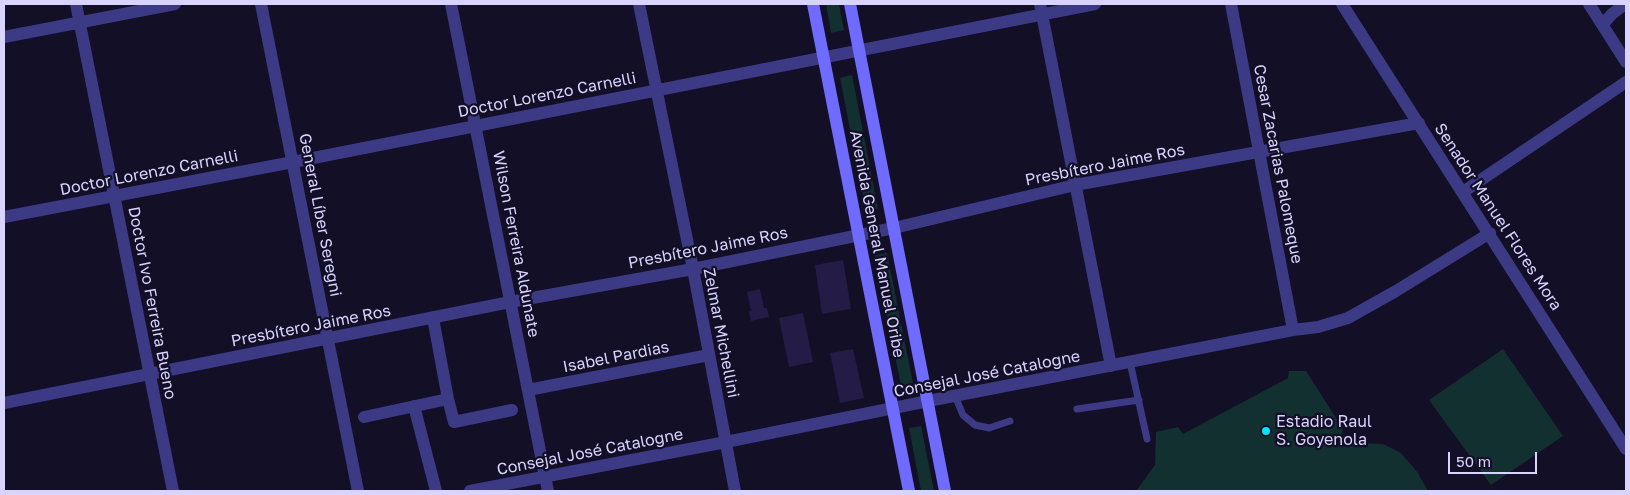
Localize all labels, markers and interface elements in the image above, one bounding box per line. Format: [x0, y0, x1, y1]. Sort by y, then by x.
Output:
street label: Cesar Zacarias Palomeque [1249, 63, 1307, 265]
street label: Doctor Lorenzo Carnelli [456, 68, 638, 122]
street label: Senador Manuel Flores Mora [1430, 120, 1566, 314]
street label: Avenida General Manuel Oribe [846, 129, 908, 359]
street label: General Líber Seregni [295, 132, 345, 298]
street label: Presbítero Jaime Ros [1024, 140, 1186, 190]
street label: Doctor Lorenzo Carnelli [58, 146, 240, 200]
street label: Wilson Ferreira Aldunate [488, 149, 544, 339]
street label: Doctor Ivo Ferreira Bueno [124, 205, 180, 401]
street label: Presbítero Jaime Ros [627, 223, 789, 273]
street label: Zelmar Michellini [699, 267, 743, 399]
street label: Presbítero Jaime Ros [230, 301, 392, 351]
street label: Isabel Pardias [561, 337, 671, 377]
street label: Consejal José Catalogne [892, 346, 1082, 402]
place label: Estadio Raul S. Goyenola [1276, 412, 1372, 450]
street label: Consejal José Catalogne [495, 424, 685, 480]
marker: Estadio Raul S. Goyenola [1260, 425, 1272, 437]
scale bar [1450, 442, 1539, 474]
text: 50 m [1456, 452, 1491, 470]

